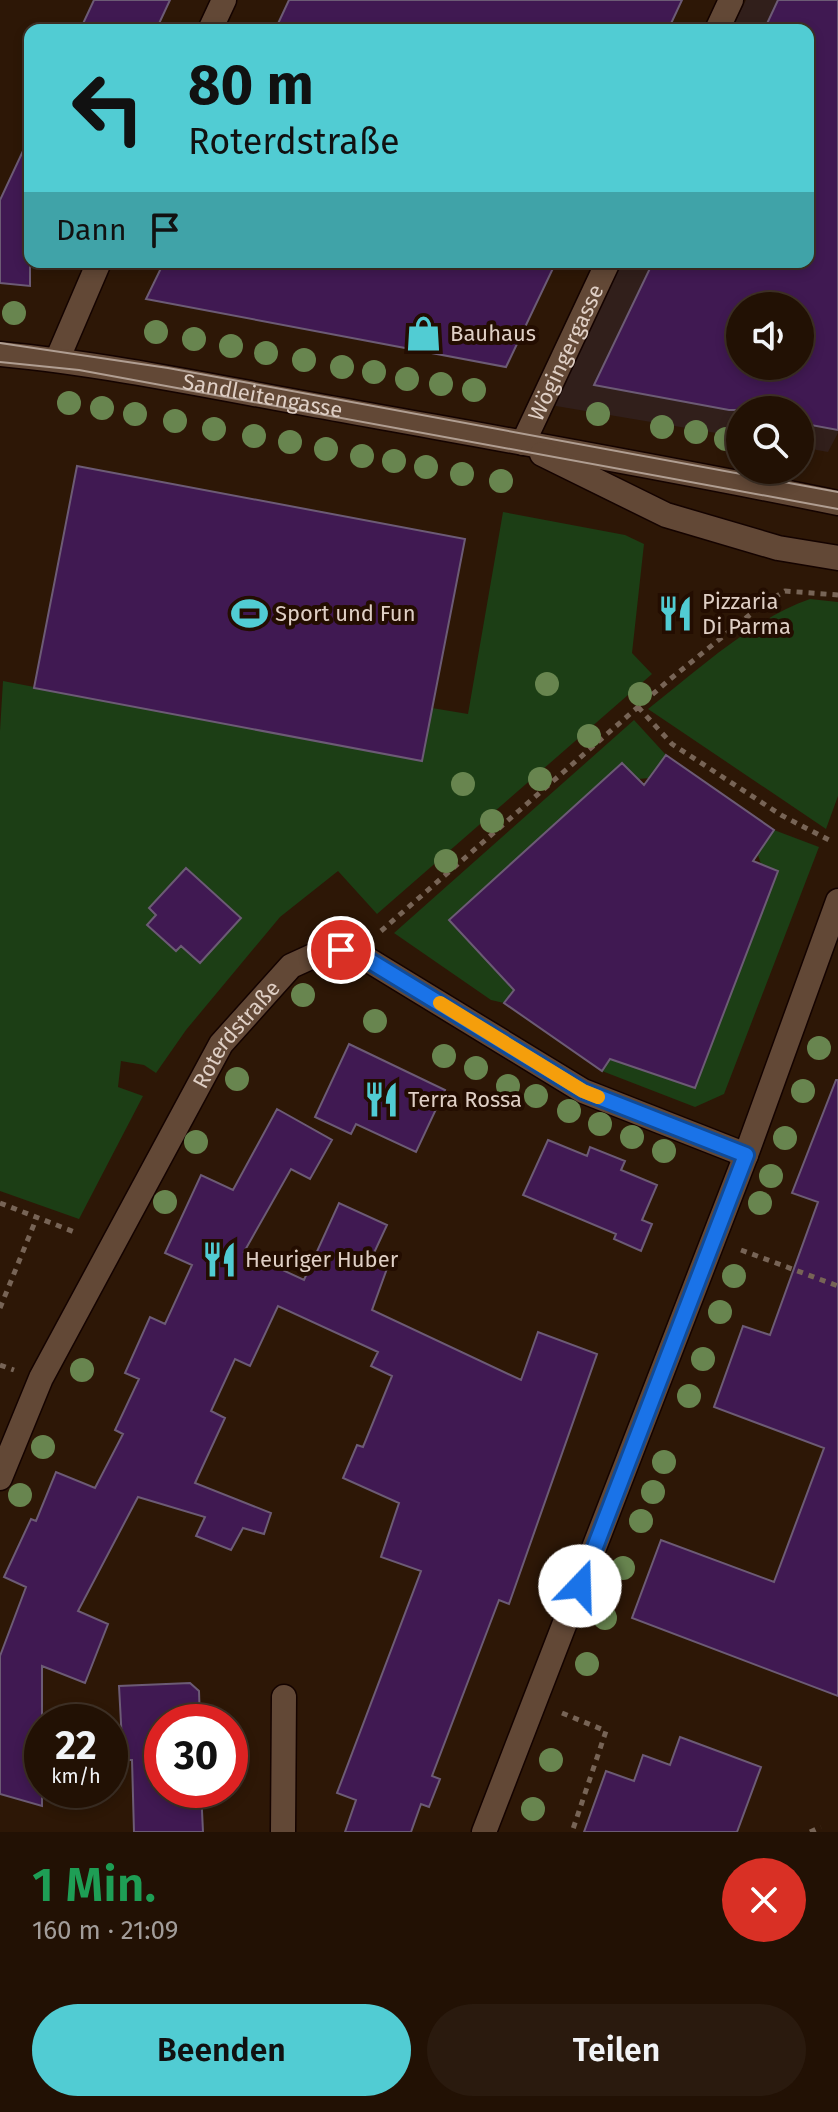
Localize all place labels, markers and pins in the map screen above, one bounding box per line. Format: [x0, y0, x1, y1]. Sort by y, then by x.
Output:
shop icon: Bauhaus [405, 314, 443, 352]
place label: Bauhaus [450, 320, 536, 347]
place label: Pizzaria Di Parma [702, 588, 791, 640]
sports icon: Sport und Fun [230, 594, 268, 632]
restaurant icon: Pizzaria Di Parma [657, 595, 695, 633]
place label: Sport und Fun [275, 600, 416, 627]
pin [307, 916, 375, 984]
restaurant icon: Terra Rossa [363, 1080, 401, 1118]
place label: Terra Rossa [408, 1086, 522, 1113]
restaurant icon: Heuriger Huber [200, 1240, 238, 1278]
place label: Heuriger Huber [245, 1246, 399, 1273]

